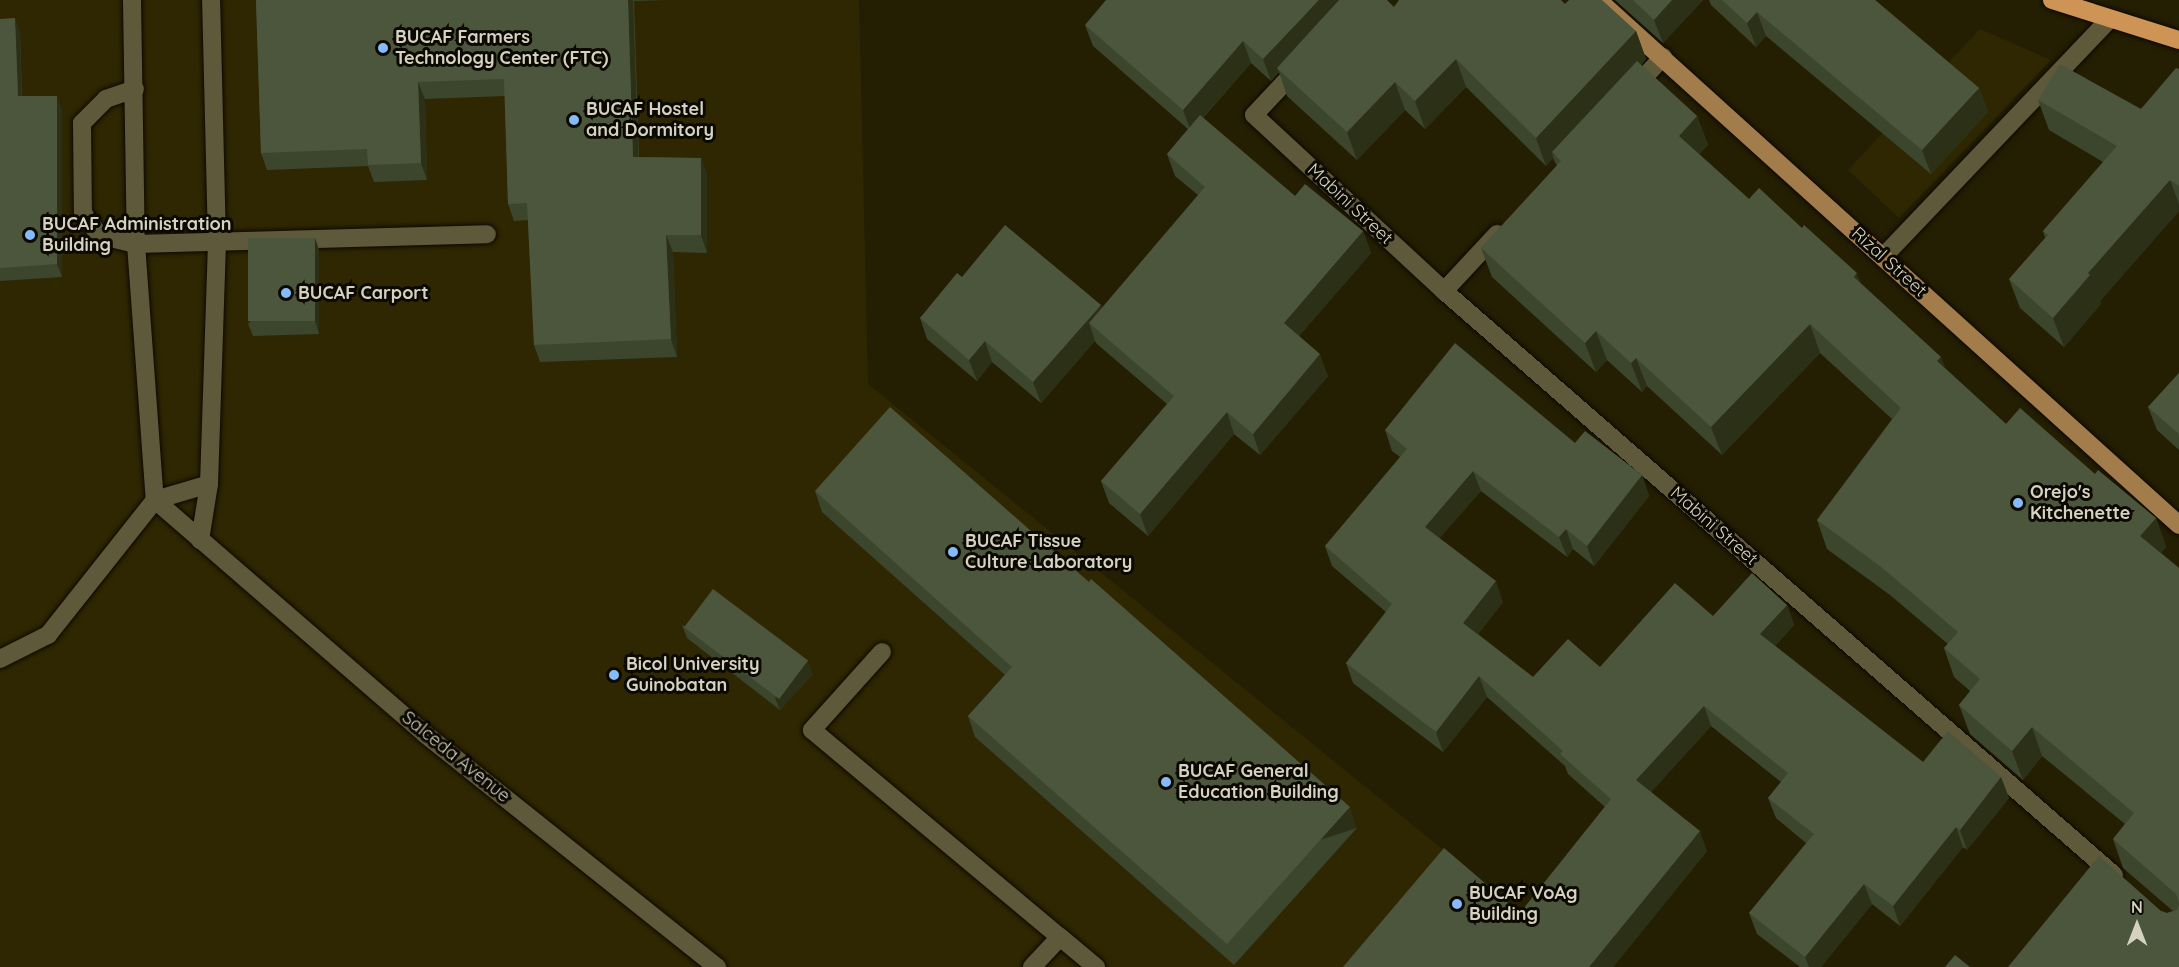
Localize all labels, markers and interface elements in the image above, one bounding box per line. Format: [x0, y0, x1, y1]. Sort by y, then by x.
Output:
place label: BUCAF Farmers Technology Center (FTC) [395, 27, 608, 70]
marker: BUCAF Farmers Technology Center (FTC) [376, 41, 390, 55]
place label: BUCAF Hostel and Dormitory [586, 99, 714, 142]
marker: BUCAF Hostel and Dormitory [567, 113, 581, 127]
street label: Mabini Street [1303, 159, 1397, 249]
place label: BUCAF Administration Building [42, 214, 232, 256]
street label: Rizal Street [1847, 223, 1931, 301]
marker: BUCAF Administration Building [23, 228, 37, 242]
place label: BUCAF Carport [298, 282, 429, 304]
marker: BUCAF Carport [279, 286, 293, 300]
street label: Mabini Street [1666, 482, 1762, 570]
place label: Orejo's Kitchenette [2030, 482, 2130, 524]
marker: Orejo's Kitchenette [2011, 496, 2025, 510]
place label: BUCAF Tissue Culture Laboratory [965, 531, 1132, 574]
marker: BUCAF Tissue Culture Laboratory [946, 545, 960, 559]
place label: Bicol University Guinobatan [626, 654, 760, 696]
marker: Bicol University Guinobatan [607, 668, 621, 682]
street label: Salceda Avenue [398, 707, 514, 807]
place label: BUCAF General Education Building [1178, 761, 1339, 804]
marker: BUCAF General Education Building [1159, 775, 1173, 789]
place label: BUCAF VoAg Building [1469, 883, 1577, 926]
north arrow [2107, 895, 2167, 955]
marker: BUCAF VoAg Building [1450, 897, 1464, 911]
text: N [2131, 897, 2143, 917]

